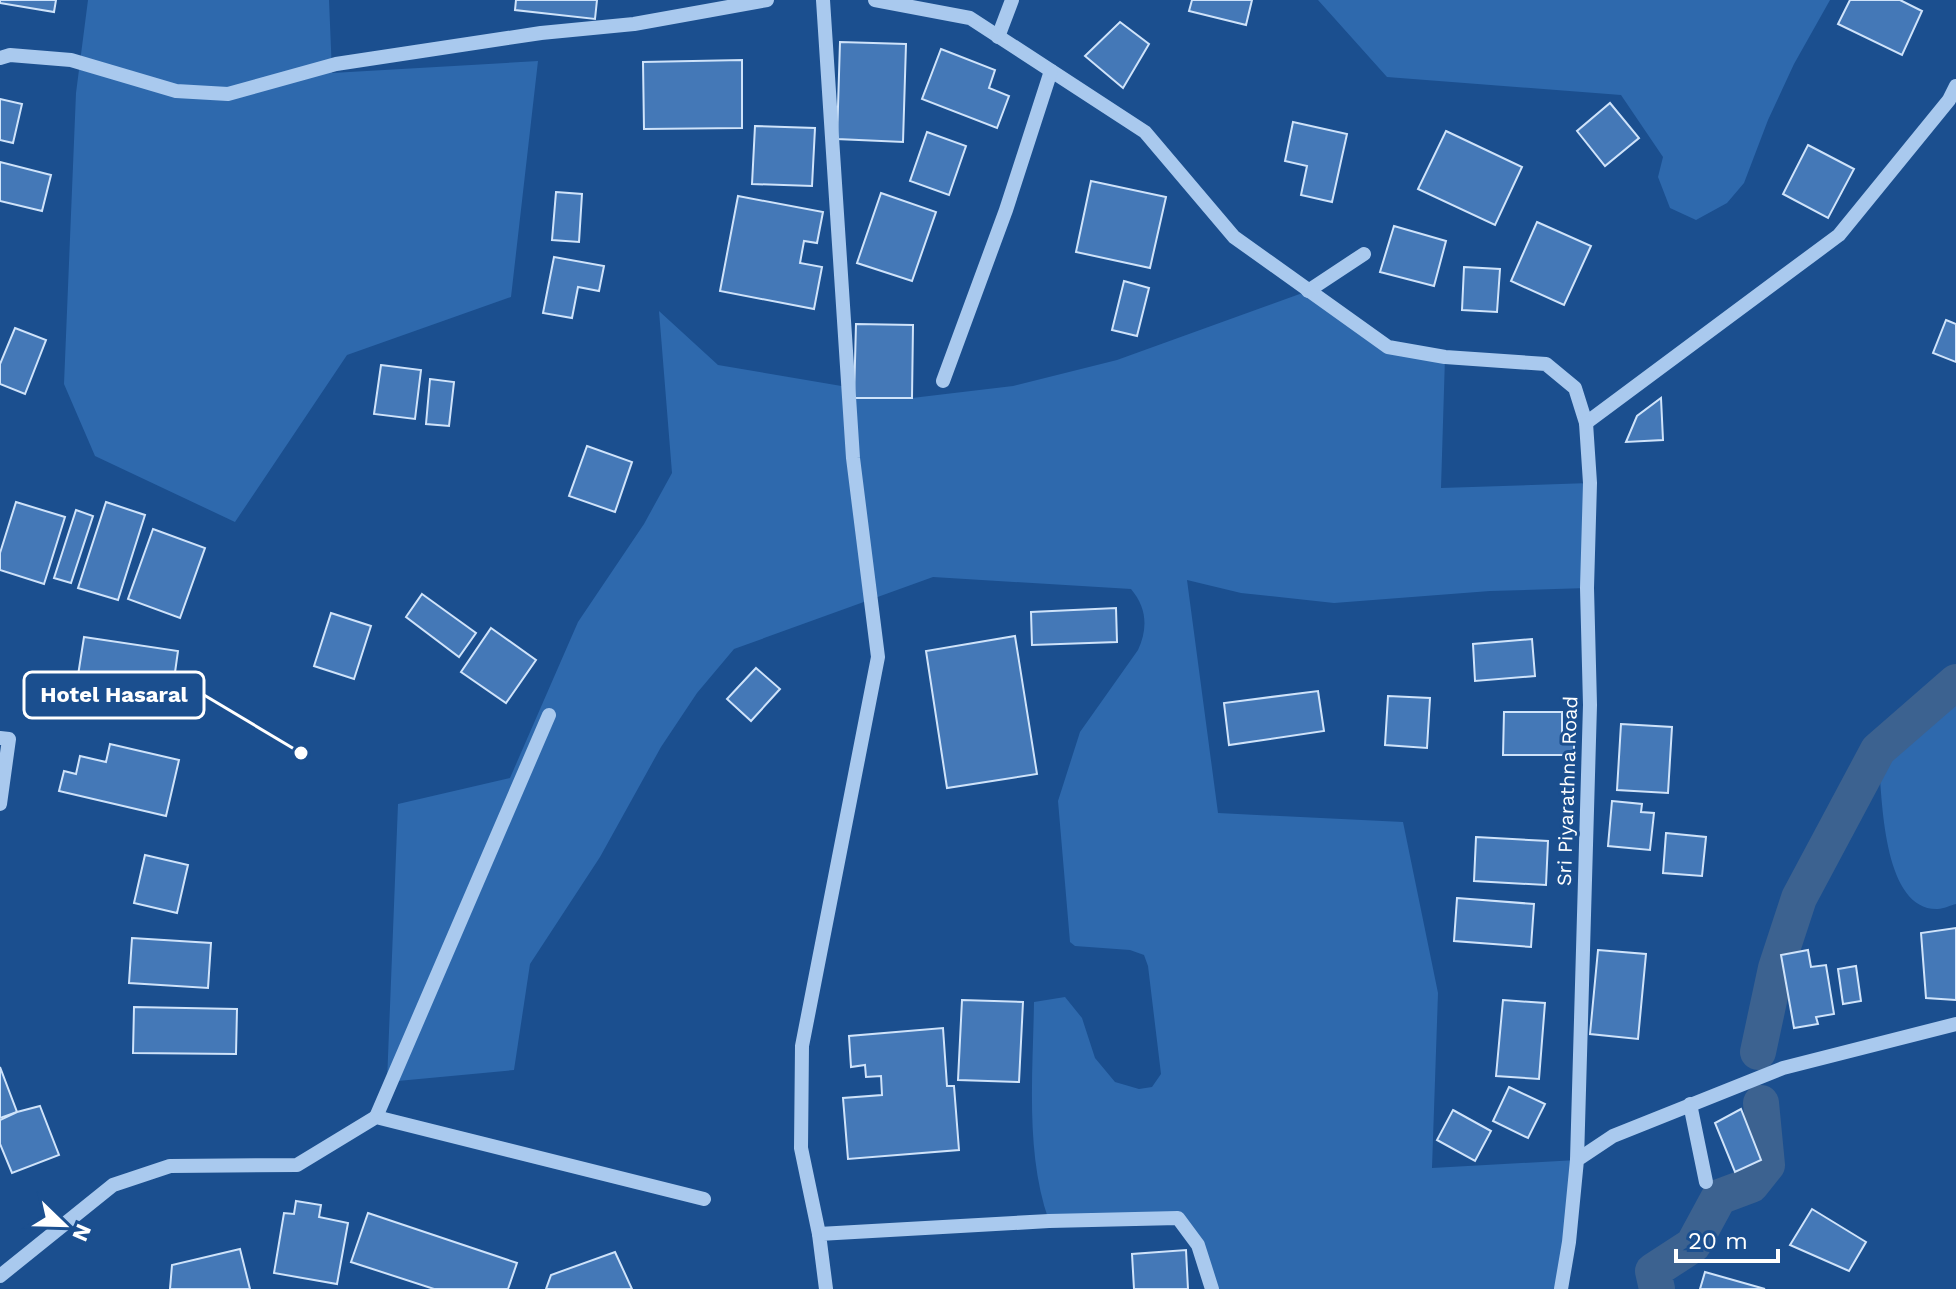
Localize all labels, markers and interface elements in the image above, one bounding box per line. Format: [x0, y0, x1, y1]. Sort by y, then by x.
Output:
callout: Hotel Hasaral [24, 672, 204, 718]
text: Hotel Hasaral [40, 682, 189, 707]
street label: Sri Piyarathna Road [1552, 695, 1582, 887]
north arrow [24, 1185, 104, 1265]
scale bar [1676, 1213, 1778, 1263]
text: N [67, 1220, 97, 1245]
text: 20 m [1688, 1227, 1748, 1255]

